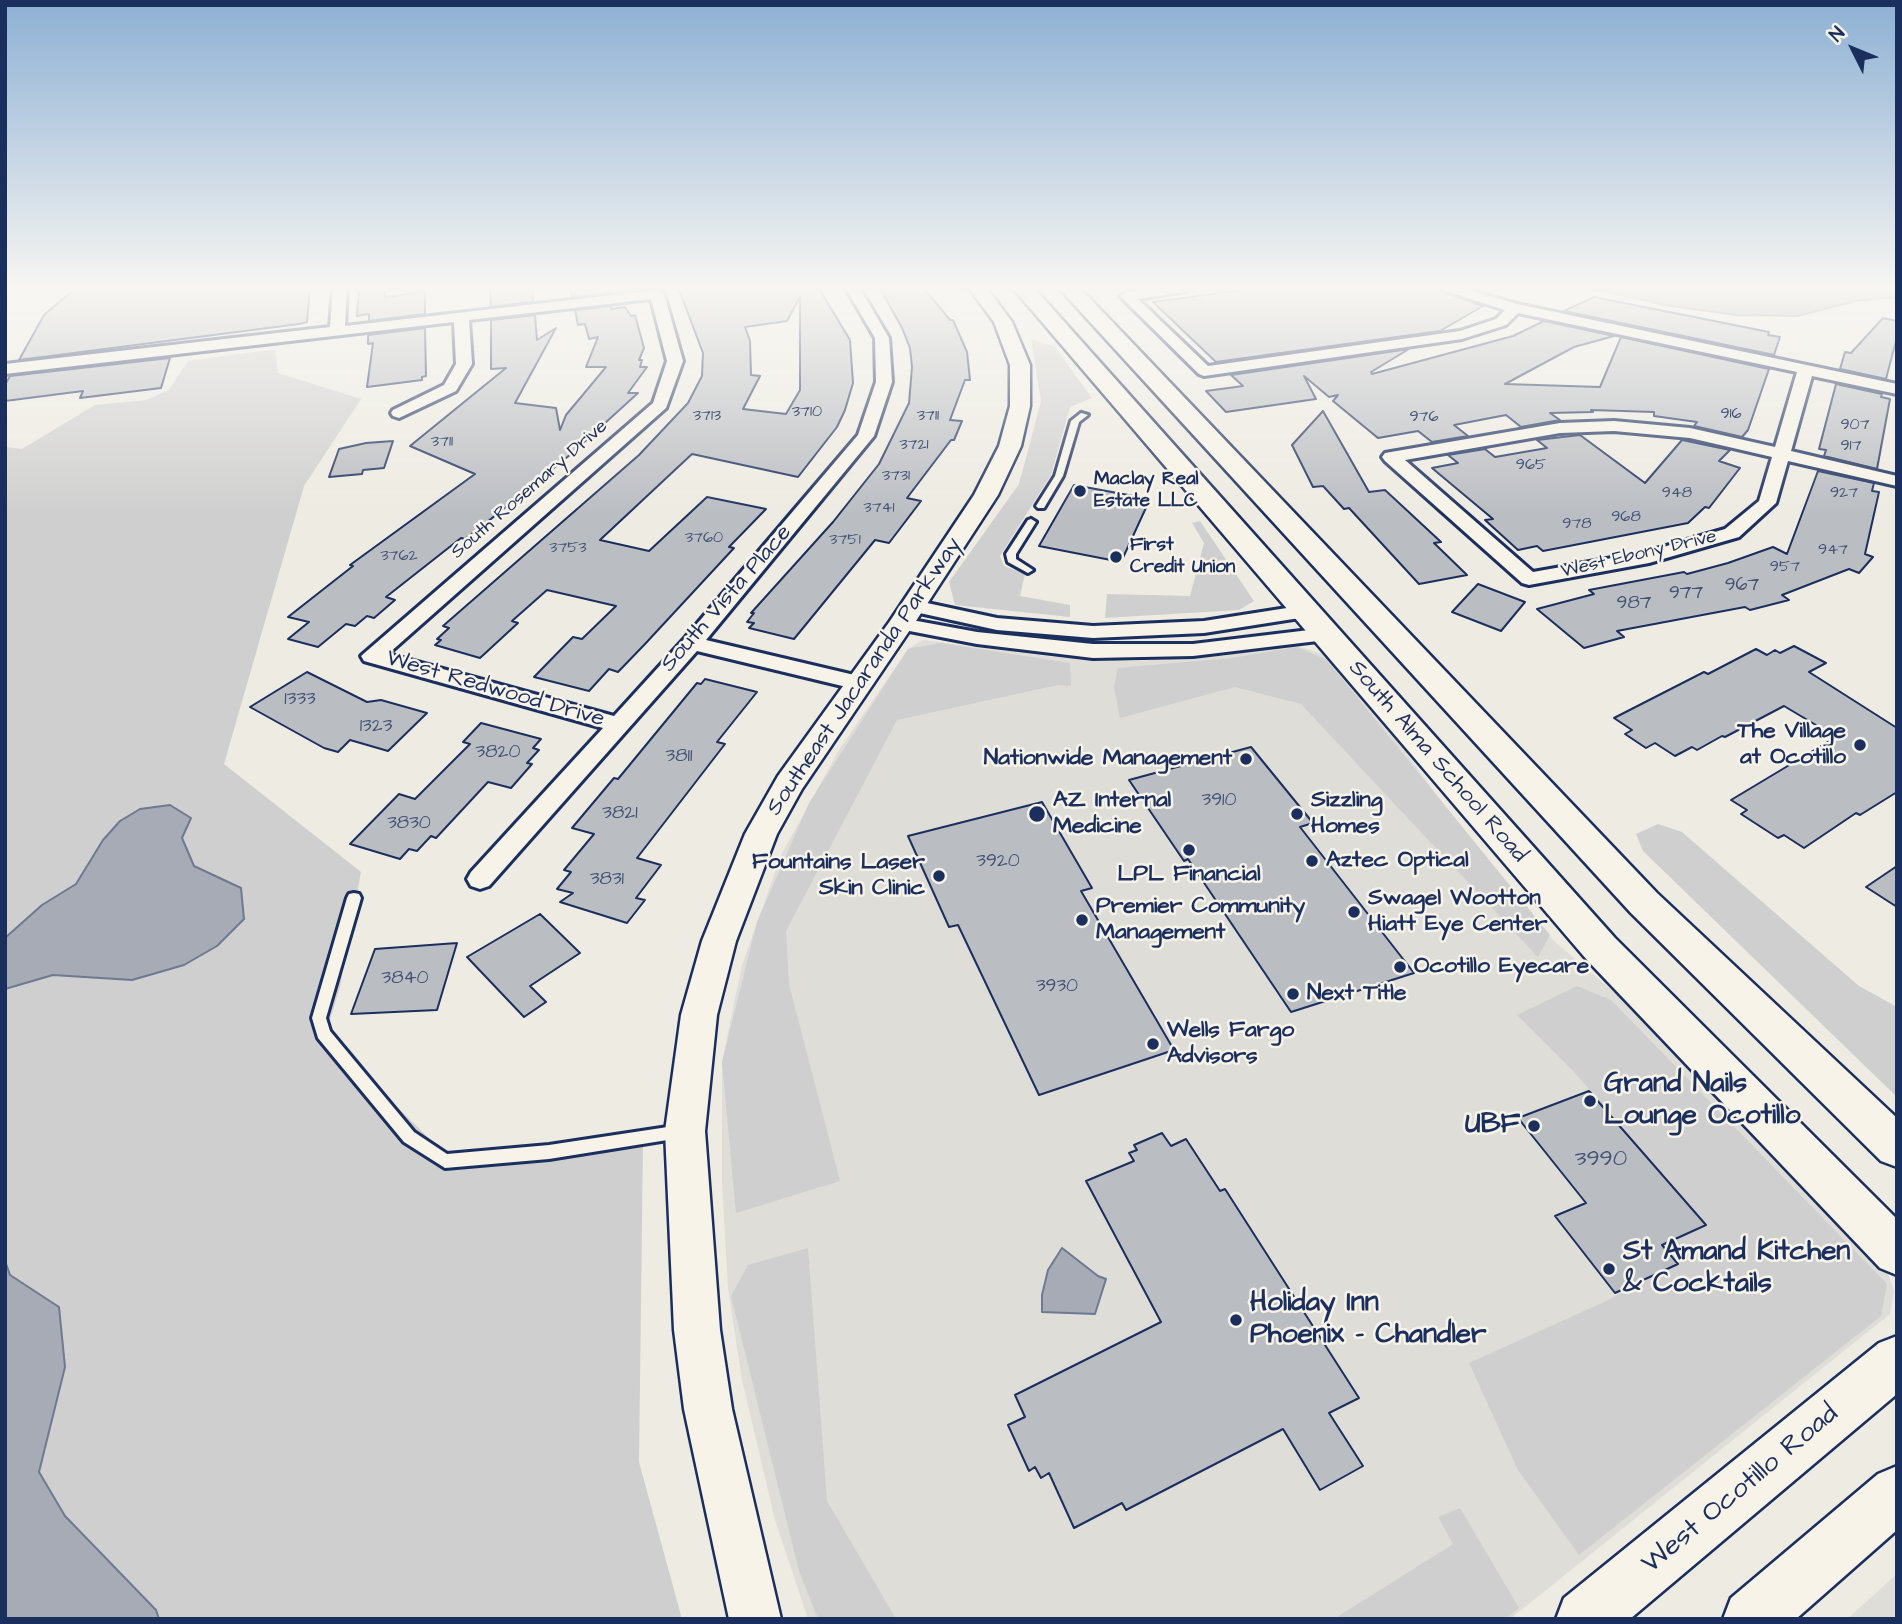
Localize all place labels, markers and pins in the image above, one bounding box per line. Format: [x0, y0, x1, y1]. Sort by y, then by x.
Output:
place label: Maclay Real Estate LLC [1094, 469, 1199, 513]
marker: Maclay Real Estate LLC [1072, 483, 1088, 499]
place label: First Credit Union [1130, 535, 1235, 579]
marker: First Credit Union [1108, 549, 1124, 565]
place label: The Village at Ocotillo [1737, 718, 1846, 772]
marker: The Village at Ocotillo [1852, 737, 1868, 753]
place label: Nationwide Management [984, 745, 1232, 773]
marker: Nationwide Management [1238, 751, 1254, 767]
place label: AZ Internal Medicine [1053, 787, 1171, 841]
place label: Sizzling Homes [1311, 787, 1382, 841]
marker: AZ Internal Medicine [1027, 804, 1047, 824]
marker: Sizzling Homes [1289, 806, 1305, 822]
marker: LPL Financial [1181, 842, 1197, 858]
place label: Aztec Optical [1326, 847, 1468, 875]
place label: Fountains Laser Skin Clinic [752, 849, 925, 903]
marker: Aztec Optical [1304, 853, 1320, 869]
place label: LPL Financial [1117, 861, 1261, 889]
marker: Fountains Laser Skin Clinic [931, 868, 947, 884]
place label: Swagel Wootton Hiatt Eye Center [1368, 885, 1547, 939]
place label: Premier Community Management [1096, 893, 1305, 947]
marker: Swagel Wootton Hiatt Eye Center [1346, 904, 1362, 920]
marker: Premier Community Management [1074, 912, 1090, 928]
place label: Ocotillo Eyecare [1414, 953, 1589, 981]
marker: Ocotillo Eyecare [1392, 959, 1408, 975]
place label: Next Title [1307, 980, 1406, 1008]
marker: Next Title [1285, 986, 1301, 1002]
place label: Wells Fargo Advisors [1167, 1017, 1294, 1071]
marker: Wells Fargo Advisors [1145, 1036, 1161, 1052]
place label: Grand Nails Lounge Ocotillo [1604, 1068, 1800, 1134]
marker: Grand Nails Lounge Ocotillo [1582, 1093, 1598, 1109]
place label: UBF [1465, 1109, 1520, 1143]
marker: UBF [1526, 1118, 1542, 1134]
place label: St Amand Kitchen & Cocktails [1623, 1236, 1850, 1302]
marker: St Amand Kitchen & Cocktails [1601, 1261, 1617, 1277]
place label: Holiday Inn Phoenix - Chandler [1250, 1287, 1486, 1353]
marker: Holiday Inn Phoenix - Chandler [1228, 1312, 1244, 1328]

